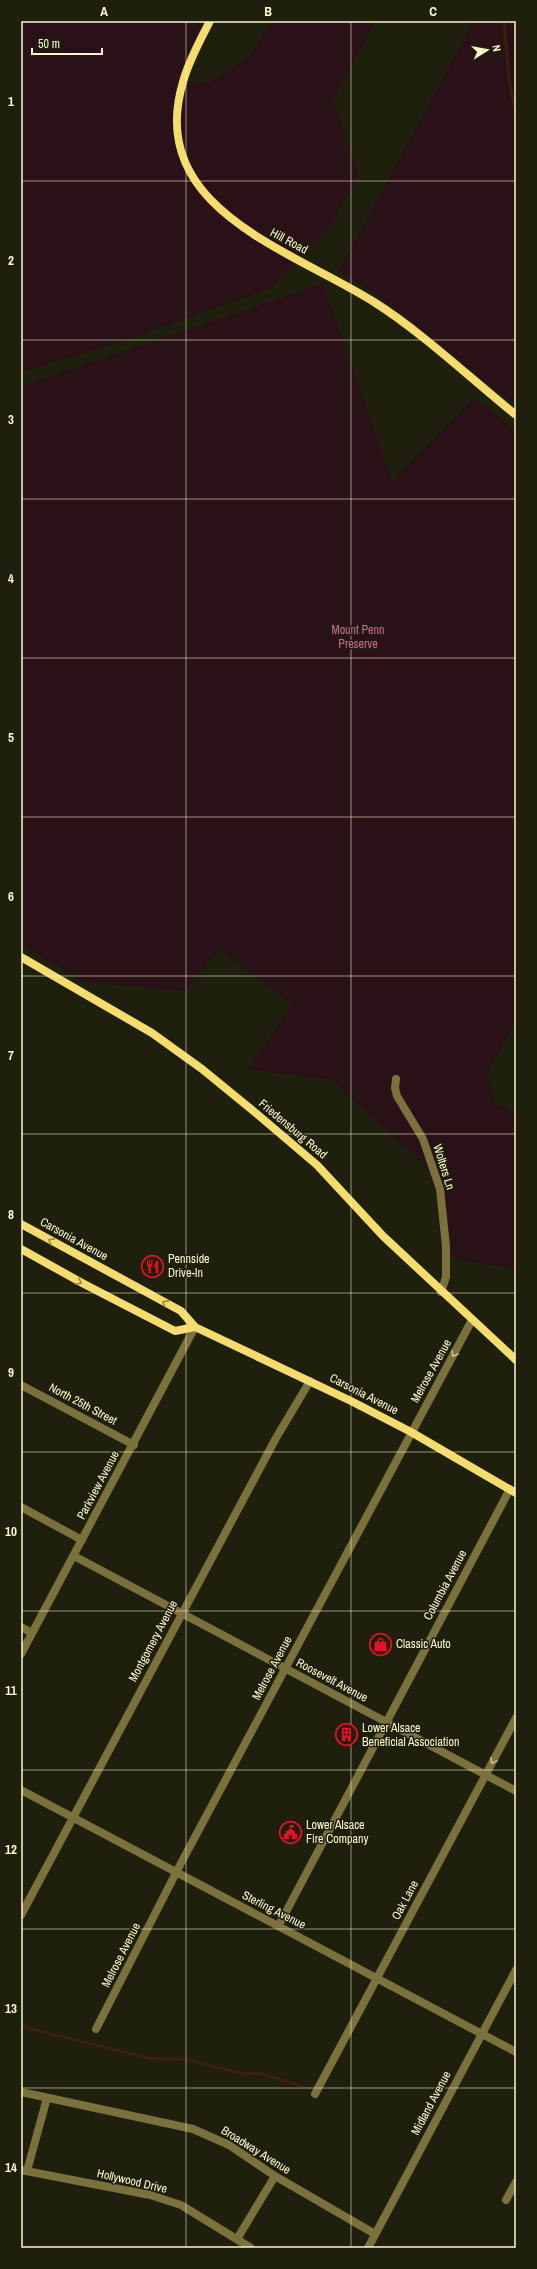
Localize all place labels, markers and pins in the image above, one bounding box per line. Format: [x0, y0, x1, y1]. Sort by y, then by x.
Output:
place label: Pennside Drive-In [168, 1251, 210, 1281]
restaurant icon: Pennside Drive-In [139, 1253, 165, 1279]
shop icon: Classic Auto [368, 1631, 394, 1657]
place label: Classic Auto [396, 1636, 451, 1652]
place label: Lower Alsace Beneficial Association [362, 1720, 459, 1750]
building icon: Lower Alsace Beneficial Association [333, 1722, 359, 1748]
place label: Lower Alsace Fire Company [306, 1817, 368, 1847]
public building icon: Lower Alsace Fire Company [277, 1819, 303, 1845]

